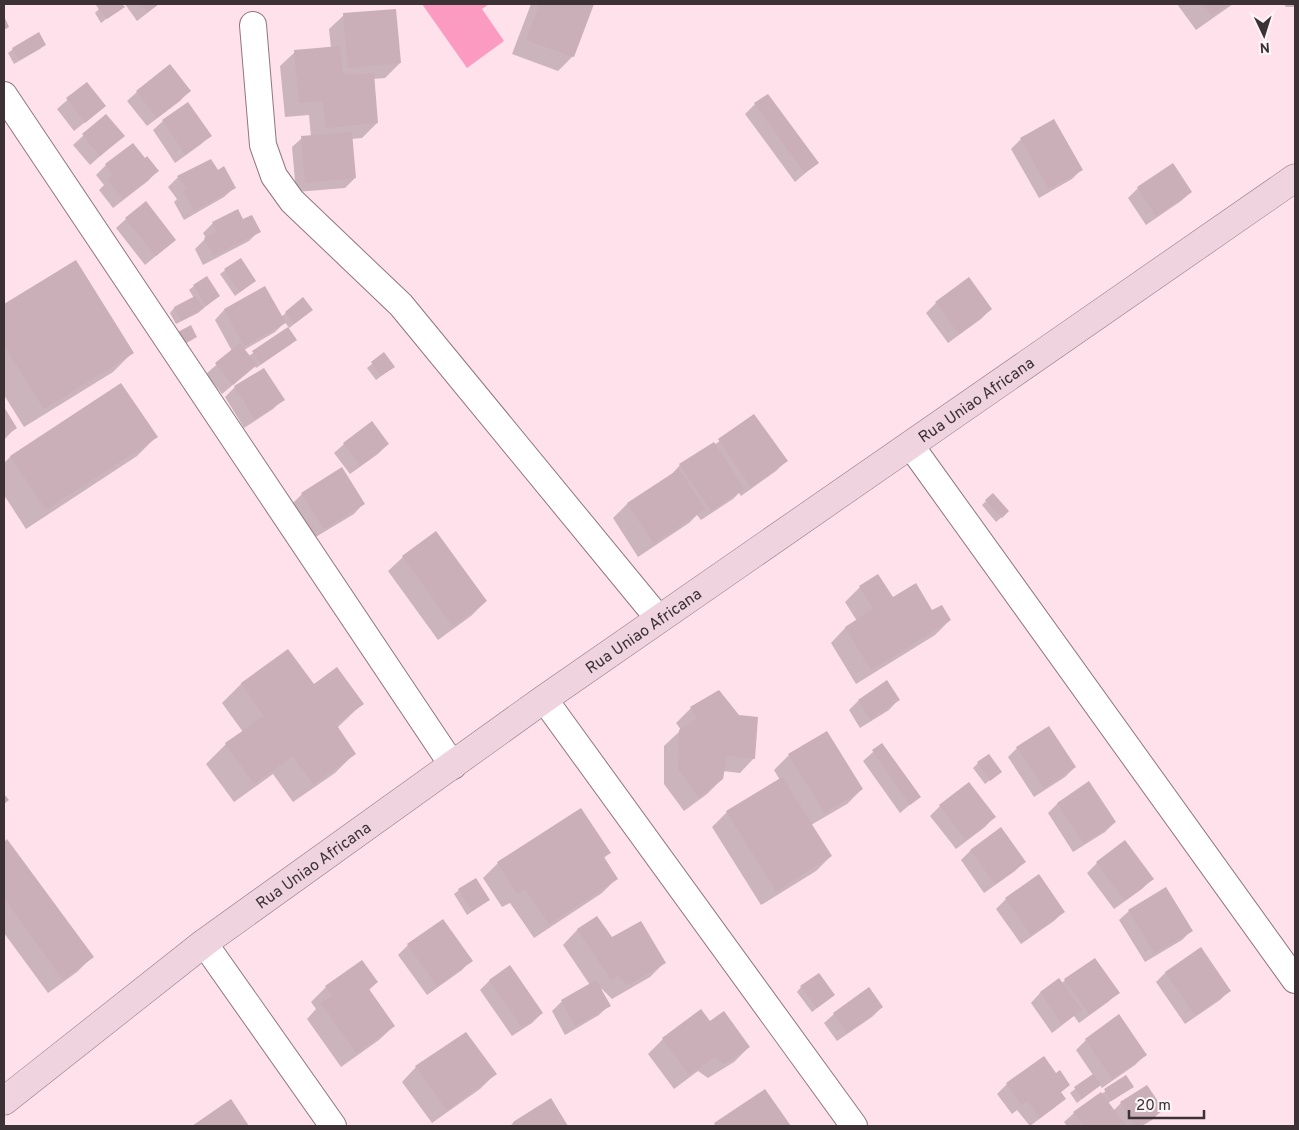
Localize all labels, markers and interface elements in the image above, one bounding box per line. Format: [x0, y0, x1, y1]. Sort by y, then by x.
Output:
north arrow [1239, 10, 1289, 60]
text: N [1259, 38, 1270, 55]
street label: Rua Uniao Africana [915, 354, 1039, 448]
street label: Rua Uniao Africana [582, 585, 706, 679]
street label: Rua Uniao Africana [253, 818, 376, 914]
scale bar [1129, 1088, 1204, 1120]
text: 20 m [1136, 1097, 1171, 1116]

